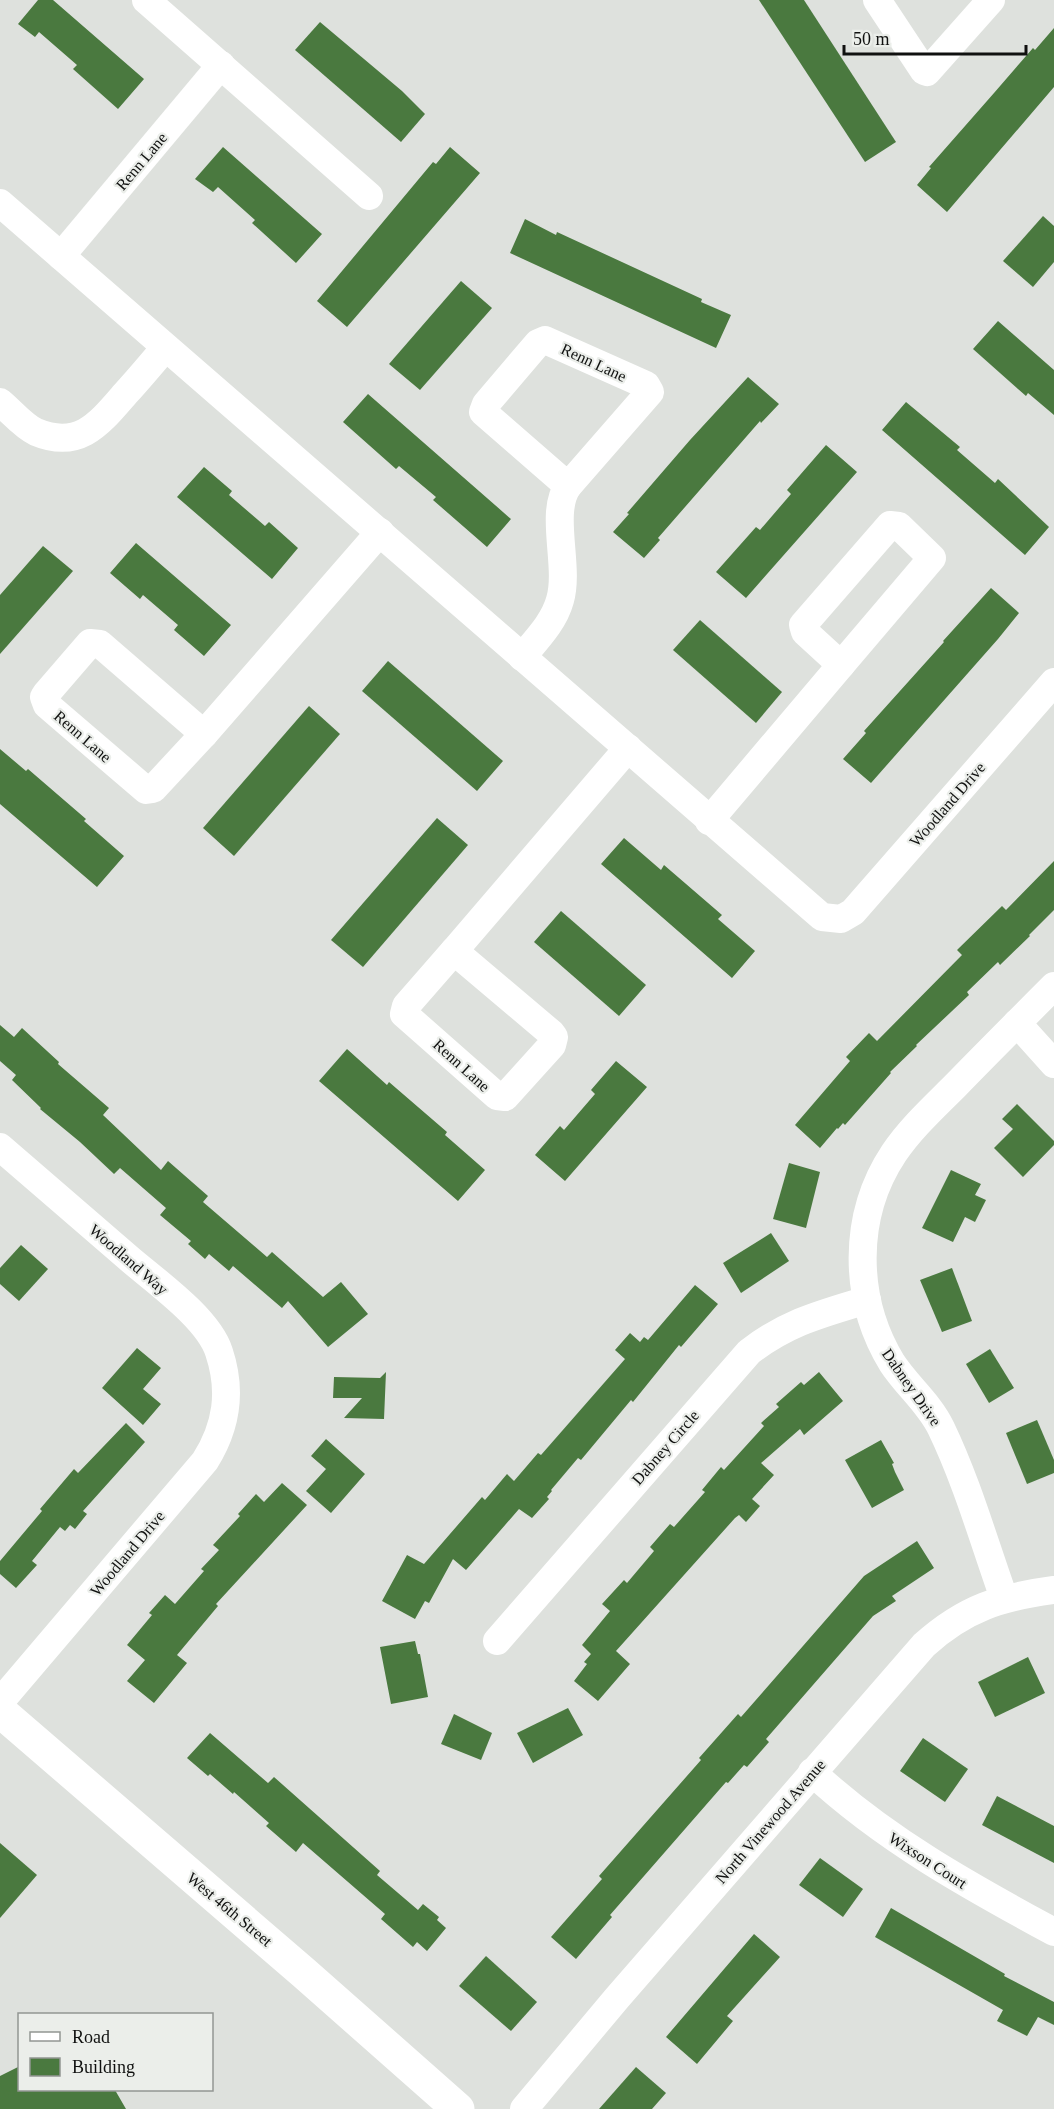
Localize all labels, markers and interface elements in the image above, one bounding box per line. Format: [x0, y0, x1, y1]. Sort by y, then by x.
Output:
scale bar [844, 18, 1026, 56]
text: 50 m [853, 29, 890, 49]
street label: Renn Lane [112, 129, 170, 194]
street label: Renn Lane [559, 340, 629, 385]
street label: Renn Lane [51, 707, 115, 766]
street label: Woodland Drive [906, 759, 988, 850]
street label: Renn Lane [430, 1036, 493, 1095]
street label: Woodland Way [85, 1221, 171, 1299]
street label: Dabney Drive [878, 1345, 944, 1430]
street label: Dabney Circle [629, 1407, 703, 1489]
street label: Woodland Drive [87, 1507, 168, 1599]
street label: North Vinewood Avenue [712, 1756, 829, 1887]
street label: Wixson Court [886, 1829, 970, 1892]
street label: West 46th Street [184, 1869, 276, 1950]
legend [18, 2013, 213, 2091]
text: Road [72, 2027, 110, 2047]
text: Building [72, 2057, 135, 2077]

